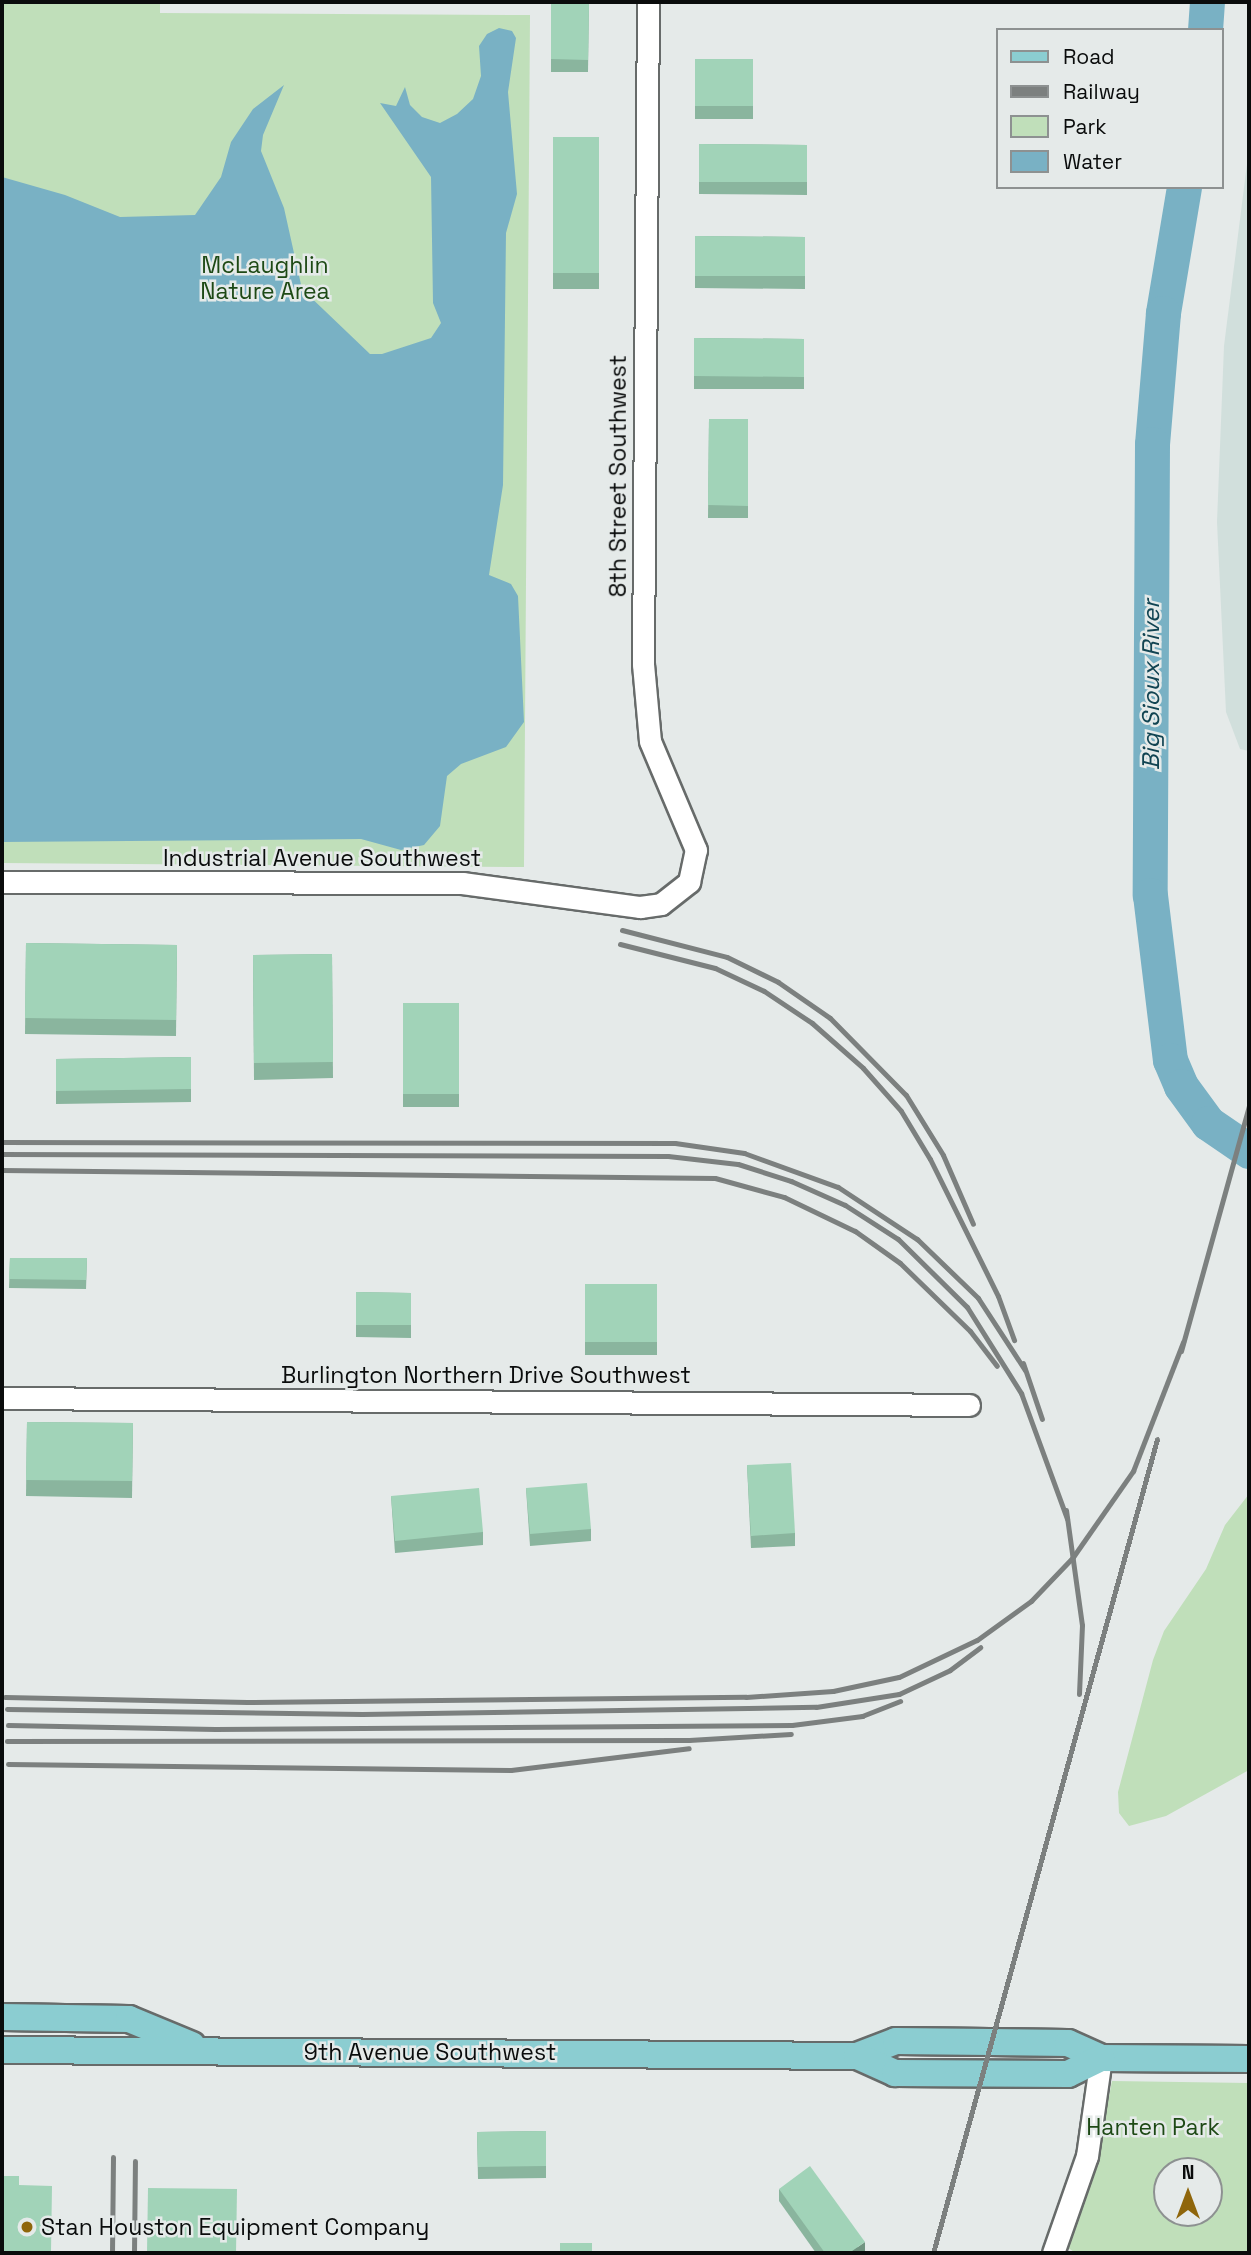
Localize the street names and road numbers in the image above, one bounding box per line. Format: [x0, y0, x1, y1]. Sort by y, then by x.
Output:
street label: 8th Street Southwest [604, 355, 632, 597]
street label: Industrial Avenue Southwest [163, 844, 481, 872]
street label: Burlington Northern Drive Southwest [281, 1361, 691, 1389]
street label: 9th Avenue Southwest [303, 2038, 557, 2066]

